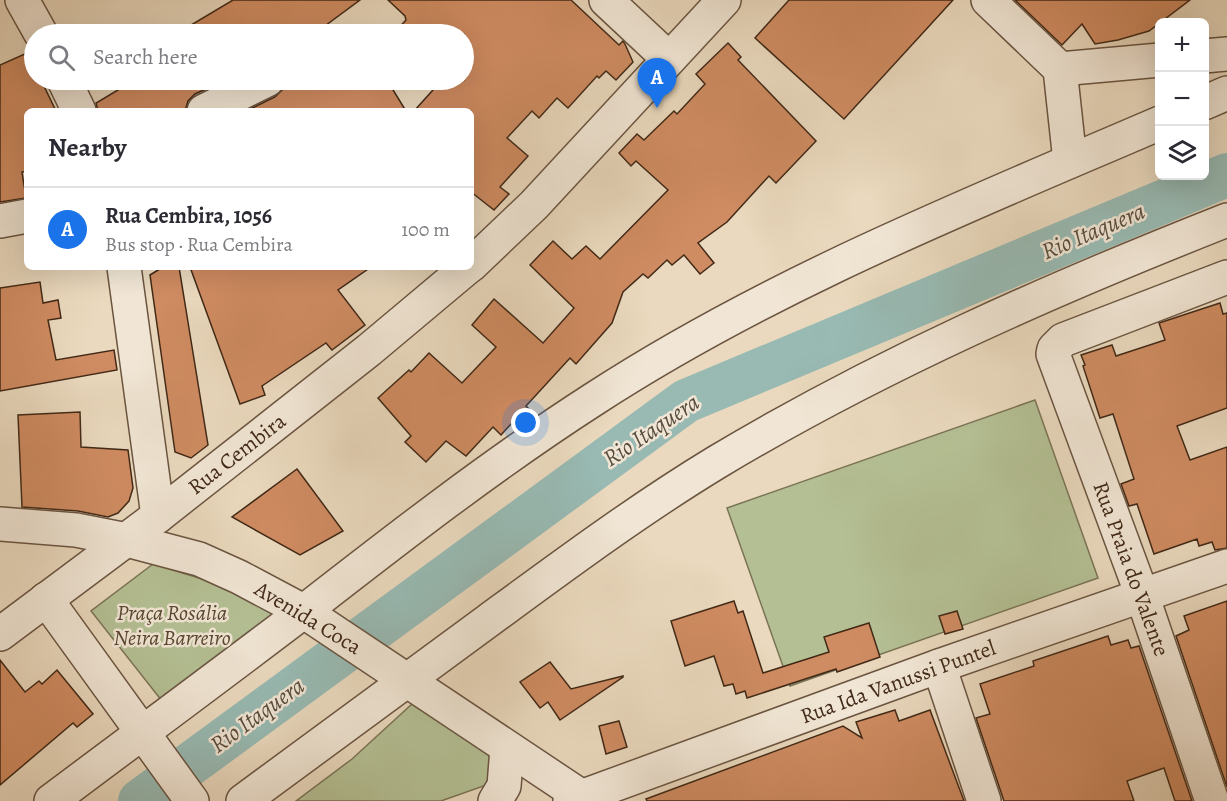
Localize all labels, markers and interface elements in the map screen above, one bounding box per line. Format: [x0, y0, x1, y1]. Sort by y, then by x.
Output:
map controls [1155, 18, 1209, 180]
button: + [1155, 18, 1209, 72]
search box [24, 24, 474, 90]
icon: search [45, 41, 78, 74]
text: Search here [93, 42, 198, 72]
pin: A [638, 58, 676, 108]
button: − [1155, 72, 1209, 126]
button: layers [1155, 126, 1209, 180]
text: Nearby [48, 130, 127, 165]
water label: Rio Itaquera [1036, 195, 1150, 267]
text: Rua Cembira, 1056 [105, 201, 272, 231]
text: A [61, 216, 74, 243]
text: 100 m [401, 216, 450, 243]
text: Bus stop · Rua Cembira [105, 231, 293, 258]
water label: Rio Itaquera [597, 386, 705, 474]
street label: Rua Cembira [182, 406, 293, 502]
your location [511, 408, 540, 437]
street label: Rua Praia do Valente [1085, 477, 1177, 661]
street label: Avenida Coca [248, 574, 368, 662]
park label: Praça Rosália Neira Barreiro [113, 598, 231, 653]
street label: Rua Ida Vanussi Puntel [796, 633, 1000, 731]
water label: Rio Itaquera [203, 670, 311, 760]

